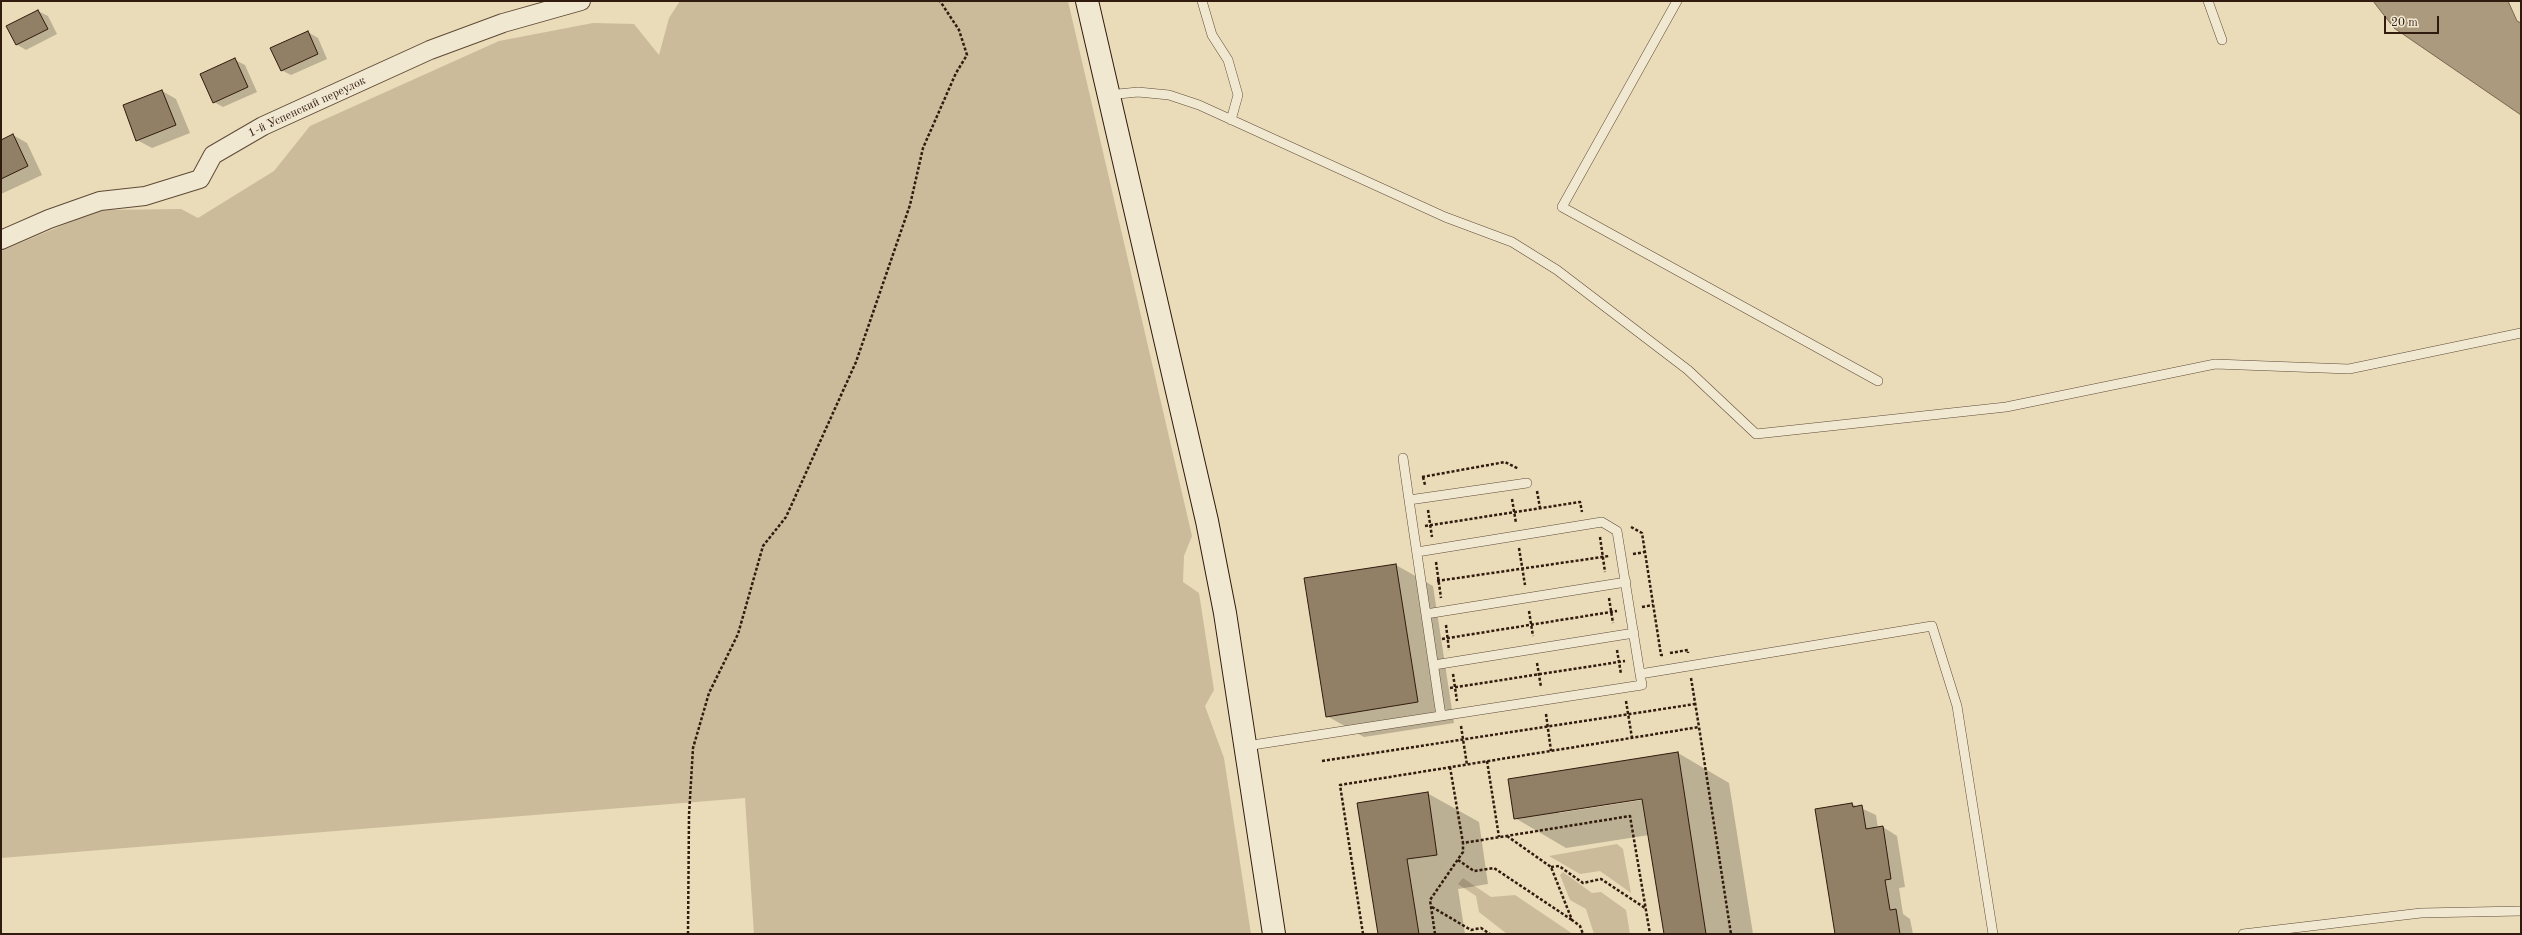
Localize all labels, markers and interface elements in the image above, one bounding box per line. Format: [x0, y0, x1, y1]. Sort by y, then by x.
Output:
scale bar [2386, 8, 2441, 34]
text: 20 m [2391, 17, 2418, 29]
street label: 1-й Успенский переулок [246, 73, 368, 141]

